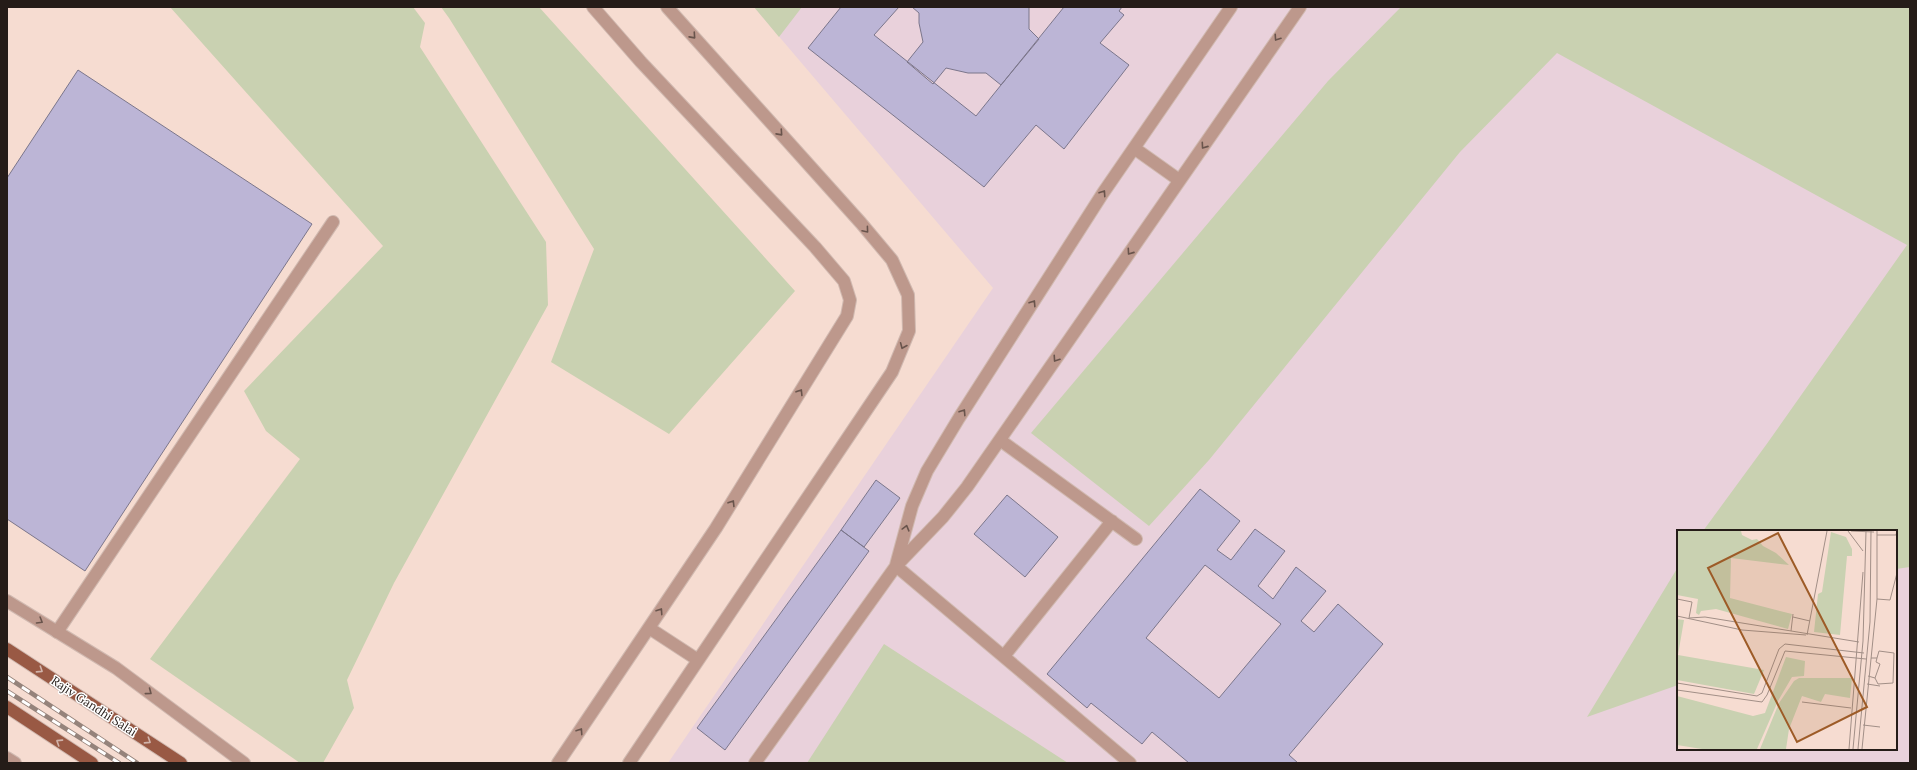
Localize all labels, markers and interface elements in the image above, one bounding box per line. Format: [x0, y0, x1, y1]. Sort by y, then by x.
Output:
one-way arrow [688, 31, 695, 39]
one-way arrow [1275, 34, 1282, 41]
one-way arrow [775, 128, 782, 135]
one-way arrow [1202, 141, 1209, 148]
one-way arrow [1098, 190, 1106, 197]
one-way arrow [862, 225, 869, 232]
one-way arrow [1128, 248, 1135, 255]
one-way arrow [1028, 300, 1036, 307]
one-way arrow [899, 342, 907, 349]
one-way arrow [1054, 355, 1061, 362]
one-way arrow [795, 389, 803, 396]
one-way arrow [958, 409, 966, 416]
one-way arrow [727, 500, 734, 507]
one-way arrow [901, 525, 910, 532]
inset map [1677, 530, 1897, 750]
one-way arrow [655, 608, 663, 615]
one-way arrow [36, 617, 43, 624]
one-way arrow [35, 665, 42, 672]
street label: Rajiv Gandhi Salai [48, 673, 140, 739]
one-way arrow [145, 688, 152, 695]
one-way arrow [575, 728, 582, 735]
one-way arrow [144, 737, 151, 744]
one-way arrow [57, 739, 64, 746]

